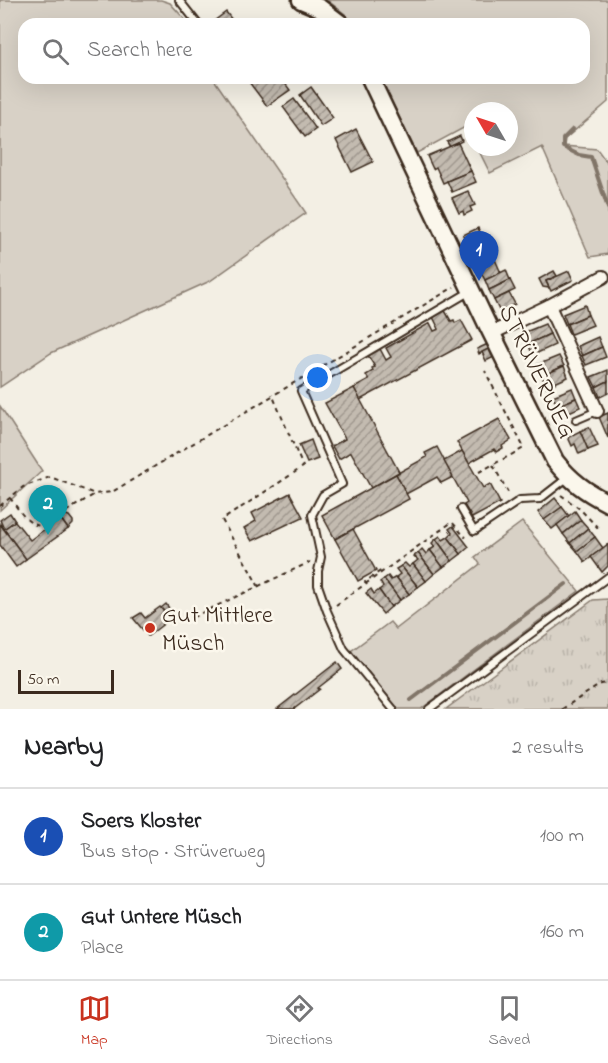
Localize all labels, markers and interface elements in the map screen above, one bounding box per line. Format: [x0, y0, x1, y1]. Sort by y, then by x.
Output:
search box [18, 18, 590, 84]
icon: search [39, 35, 72, 68]
text: Search here [87, 35, 192, 67]
north arrow [464, 102, 518, 156]
pin: 1 [460, 232, 498, 281]
street label: STRÜVERWEG [488, 299, 583, 445]
your location [303, 363, 332, 392]
pin: 2 [28, 486, 68, 535]
place label: Gut Mittlere Müsch [162, 599, 273, 662]
marker: Gut Mittlere Müsch [143, 621, 157, 635]
scale bar [18, 667, 114, 694]
text: 50 m [27, 668, 59, 692]
text: Nearby [24, 729, 103, 767]
text: 2 results [512, 734, 584, 763]
text: Soers Kloster [81, 806, 201, 838]
text: 1 [40, 822, 47, 851]
text: 100 m [540, 822, 584, 851]
text: Bus stop · Strüverweg [81, 838, 265, 867]
text: Gut Untere Müsch [81, 902, 242, 934]
text: 2 [39, 918, 48, 947]
text: 160 m [540, 918, 584, 947]
text: Place [81, 934, 123, 963]
tab: Map [78, 992, 111, 1052]
tab: Directions [266, 992, 333, 1052]
tab: Saved [488, 992, 530, 1052]

